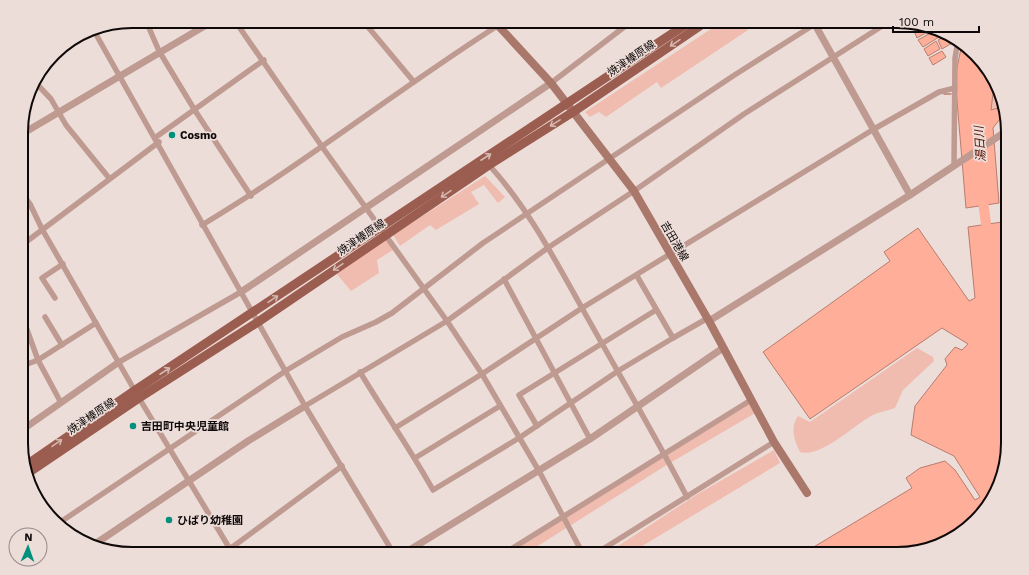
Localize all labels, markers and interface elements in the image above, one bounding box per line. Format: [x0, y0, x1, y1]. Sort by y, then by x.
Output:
scale bar [893, 8, 979, 34]
text: 100 m [899, 15, 934, 29]
street label: 焼津榛原線 [605, 38, 658, 79]
one-way arrow [670, 39, 681, 47]
one-way arrow [549, 120, 561, 128]
water label: 湯日川 [972, 124, 988, 162]
place label: Cosmo [180, 129, 217, 142]
marker: Cosmo [167, 130, 177, 140]
one-way arrow [480, 153, 491, 161]
one-way arrow [441, 190, 452, 198]
street label: 焼津榛原線 [335, 217, 388, 258]
street label: 吉田港線 [658, 219, 691, 264]
one-way arrow [333, 263, 344, 271]
one-way arrow [268, 295, 279, 303]
one-way arrow [159, 367, 170, 375]
street label: 焼津榛原線 [65, 396, 118, 437]
place label: 吉田町中央児童館 [141, 420, 229, 433]
marker: 吉田町中央児童館 [128, 421, 138, 431]
one-way arrow [51, 439, 62, 447]
place label: ひばり幼稚園 [177, 514, 243, 527]
marker: ひばり幼稚園 [164, 515, 174, 525]
north arrow [8, 527, 48, 567]
text: N [24, 531, 33, 544]

